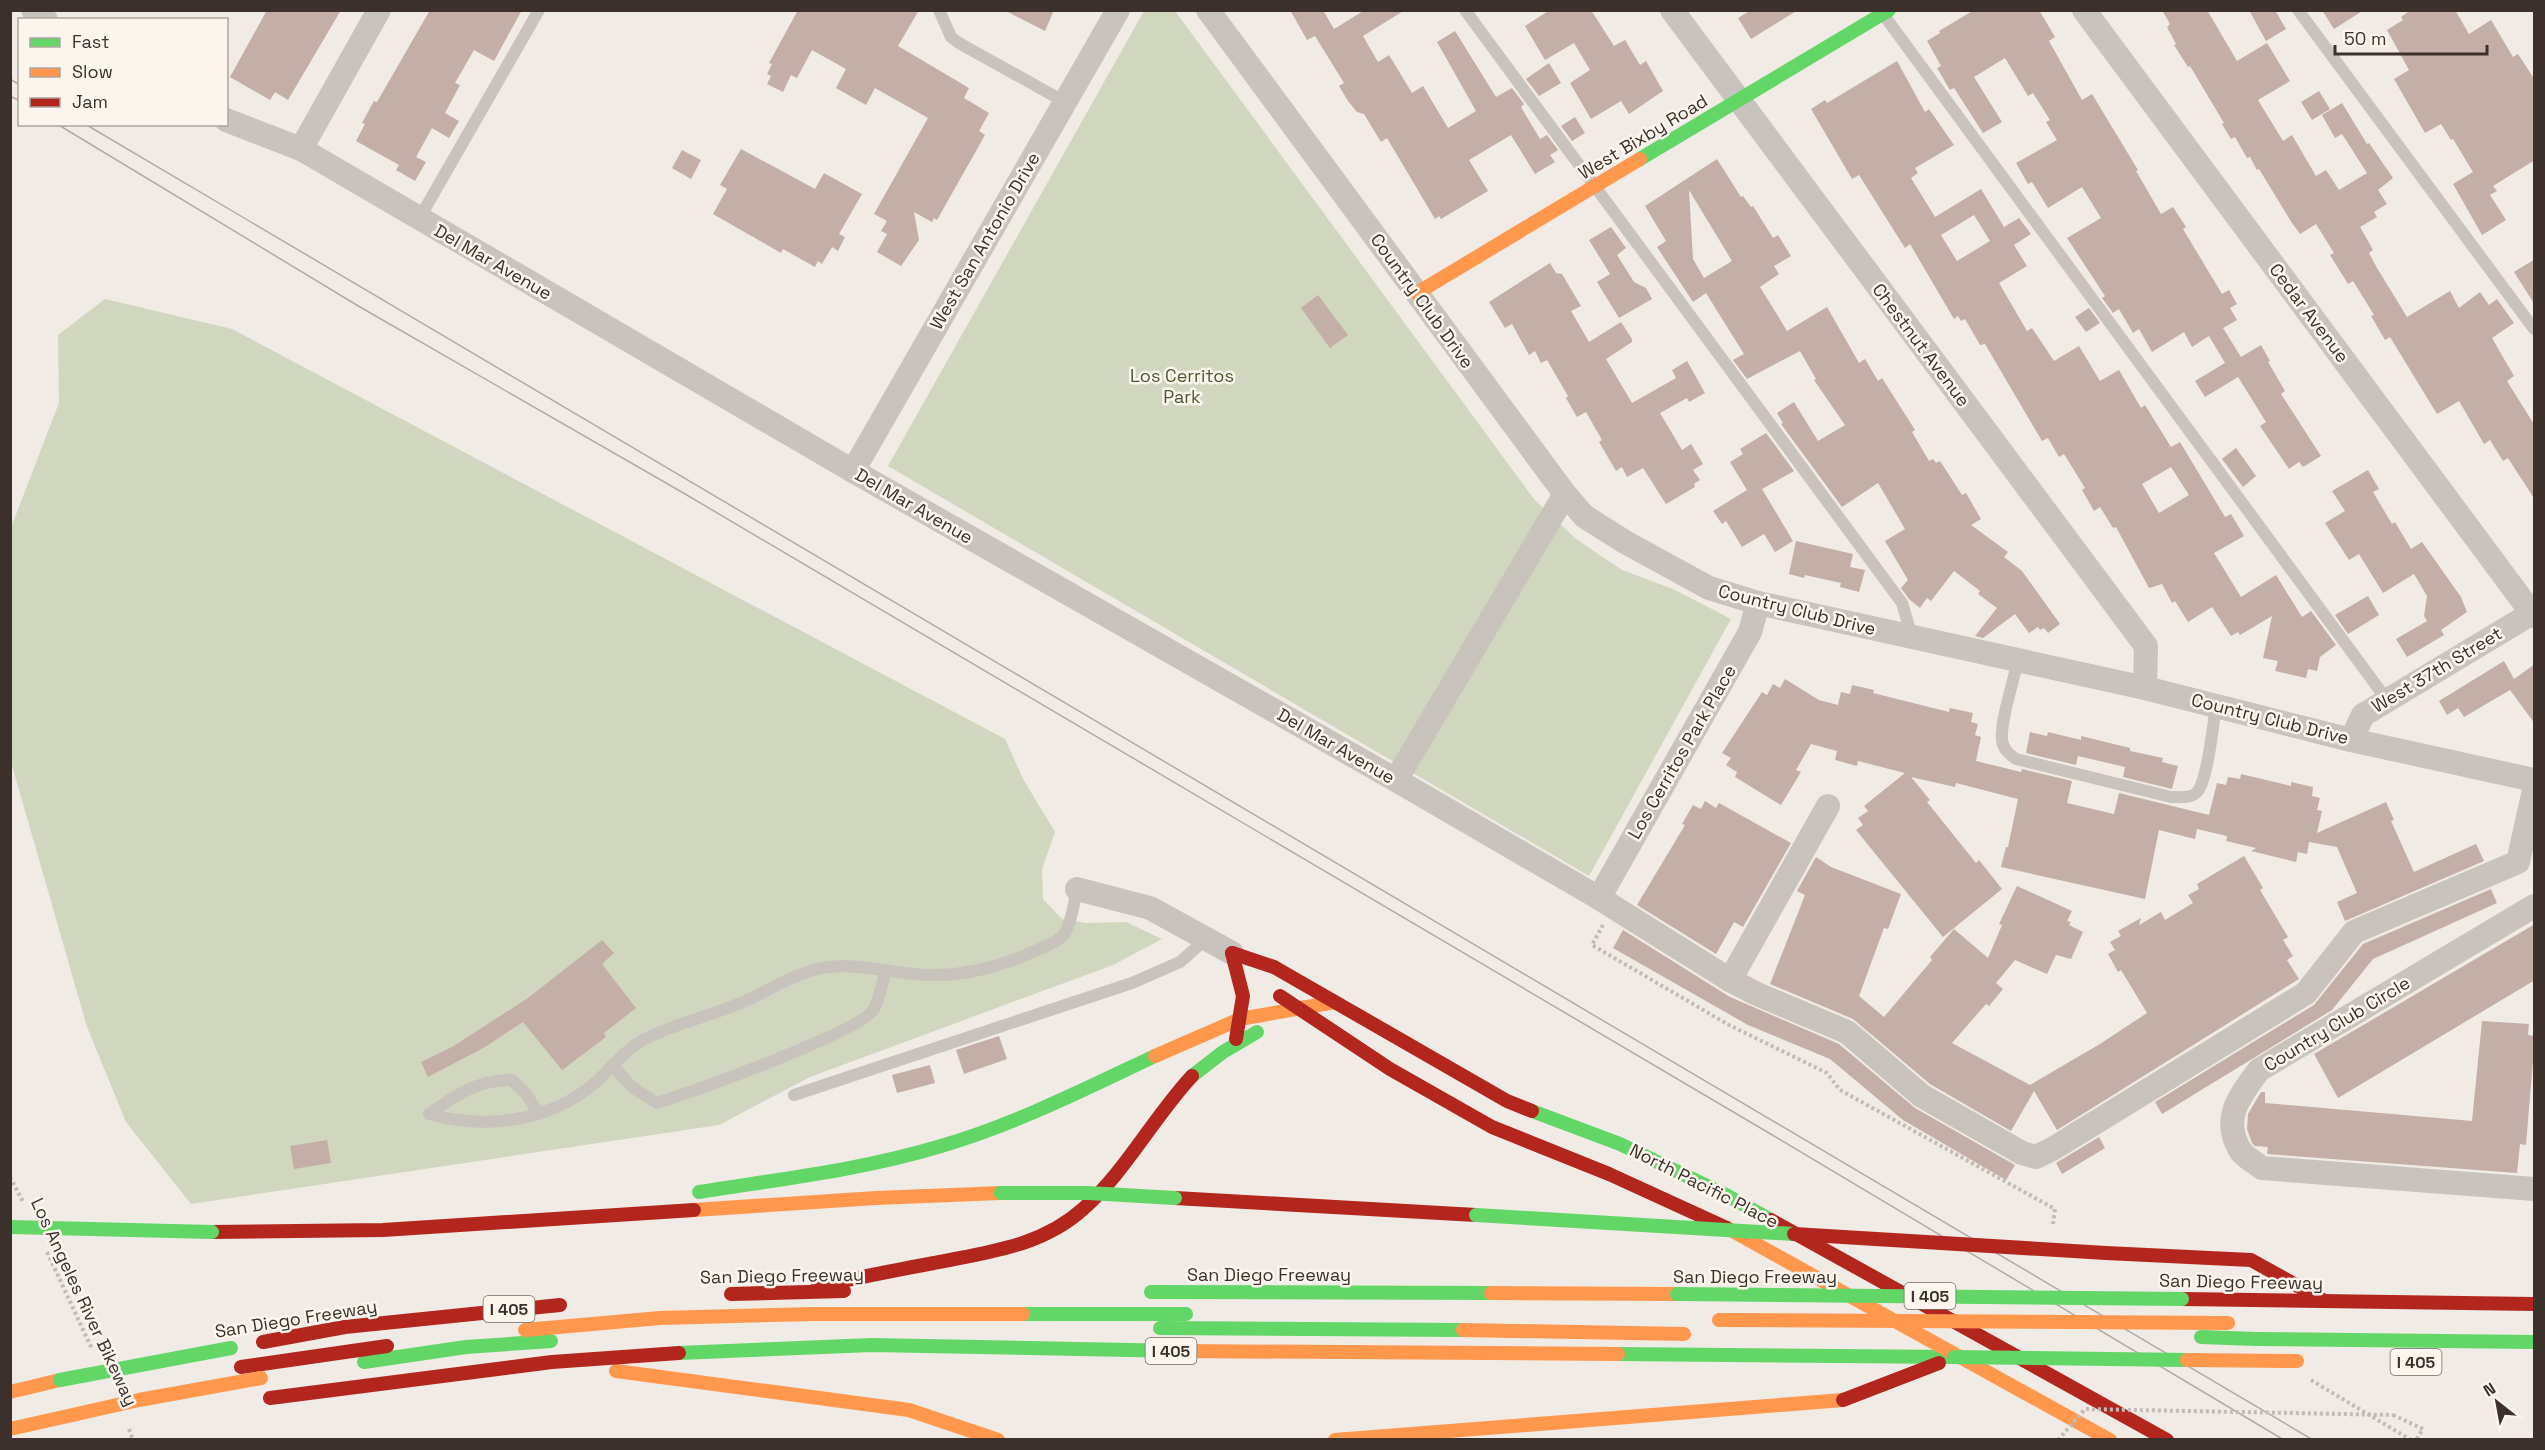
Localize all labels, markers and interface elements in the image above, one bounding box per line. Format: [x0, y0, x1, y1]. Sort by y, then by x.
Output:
legend [18, 18, 228, 126]
scale bar [2335, 18, 2486, 56]
text: 50 m [2344, 27, 2386, 50]
text: Fast [72, 30, 109, 53]
text: Slow [72, 60, 113, 83]
street label: West Bixby Road [1574, 89, 1712, 184]
text: Jam [72, 90, 108, 113]
street label: West San Antonio Drive [924, 148, 1045, 333]
street label: Del Mar Avenue [430, 219, 556, 305]
street label: Country Club Drive [1366, 229, 1479, 373]
street label: Cedar Avenue [2264, 258, 2354, 367]
street label: Chestnut Avenue [1867, 278, 1975, 411]
park label: Los Cerritos Park [1130, 364, 1234, 408]
street label: Del Mar Avenue [851, 463, 977, 549]
street label: Country Club Drive [1716, 579, 1878, 640]
street label: West 37th Street [2367, 622, 2506, 718]
street label: Los Cerritos Park Place [1622, 661, 1741, 843]
street label: Country Club Drive [2189, 688, 2351, 749]
street label: Del Mar Avenue [1273, 703, 1399, 789]
street label: Country Club Circle [2259, 971, 2414, 1076]
street label: North Pacific Place [1626, 1138, 1782, 1233]
street label: Los Angeles River Bikeway [26, 1194, 143, 1410]
street label: San Diego Freeway [700, 1263, 864, 1288]
street label: San Diego Freeway [1187, 1263, 1351, 1286]
street label: San Diego Freeway [1673, 1265, 1837, 1288]
street label: San Diego Freeway [2159, 1269, 2323, 1294]
road number: I 405 [1904, 1283, 1956, 1309]
street label: San Diego Freeway [213, 1294, 379, 1343]
road number: I 405 [484, 1296, 534, 1322]
road number: I 405 [1146, 1338, 1196, 1364]
road number: I 405 [2390, 1349, 2442, 1375]
north arrow [2467, 1372, 2527, 1432]
text: N [2480, 1378, 2500, 1401]

